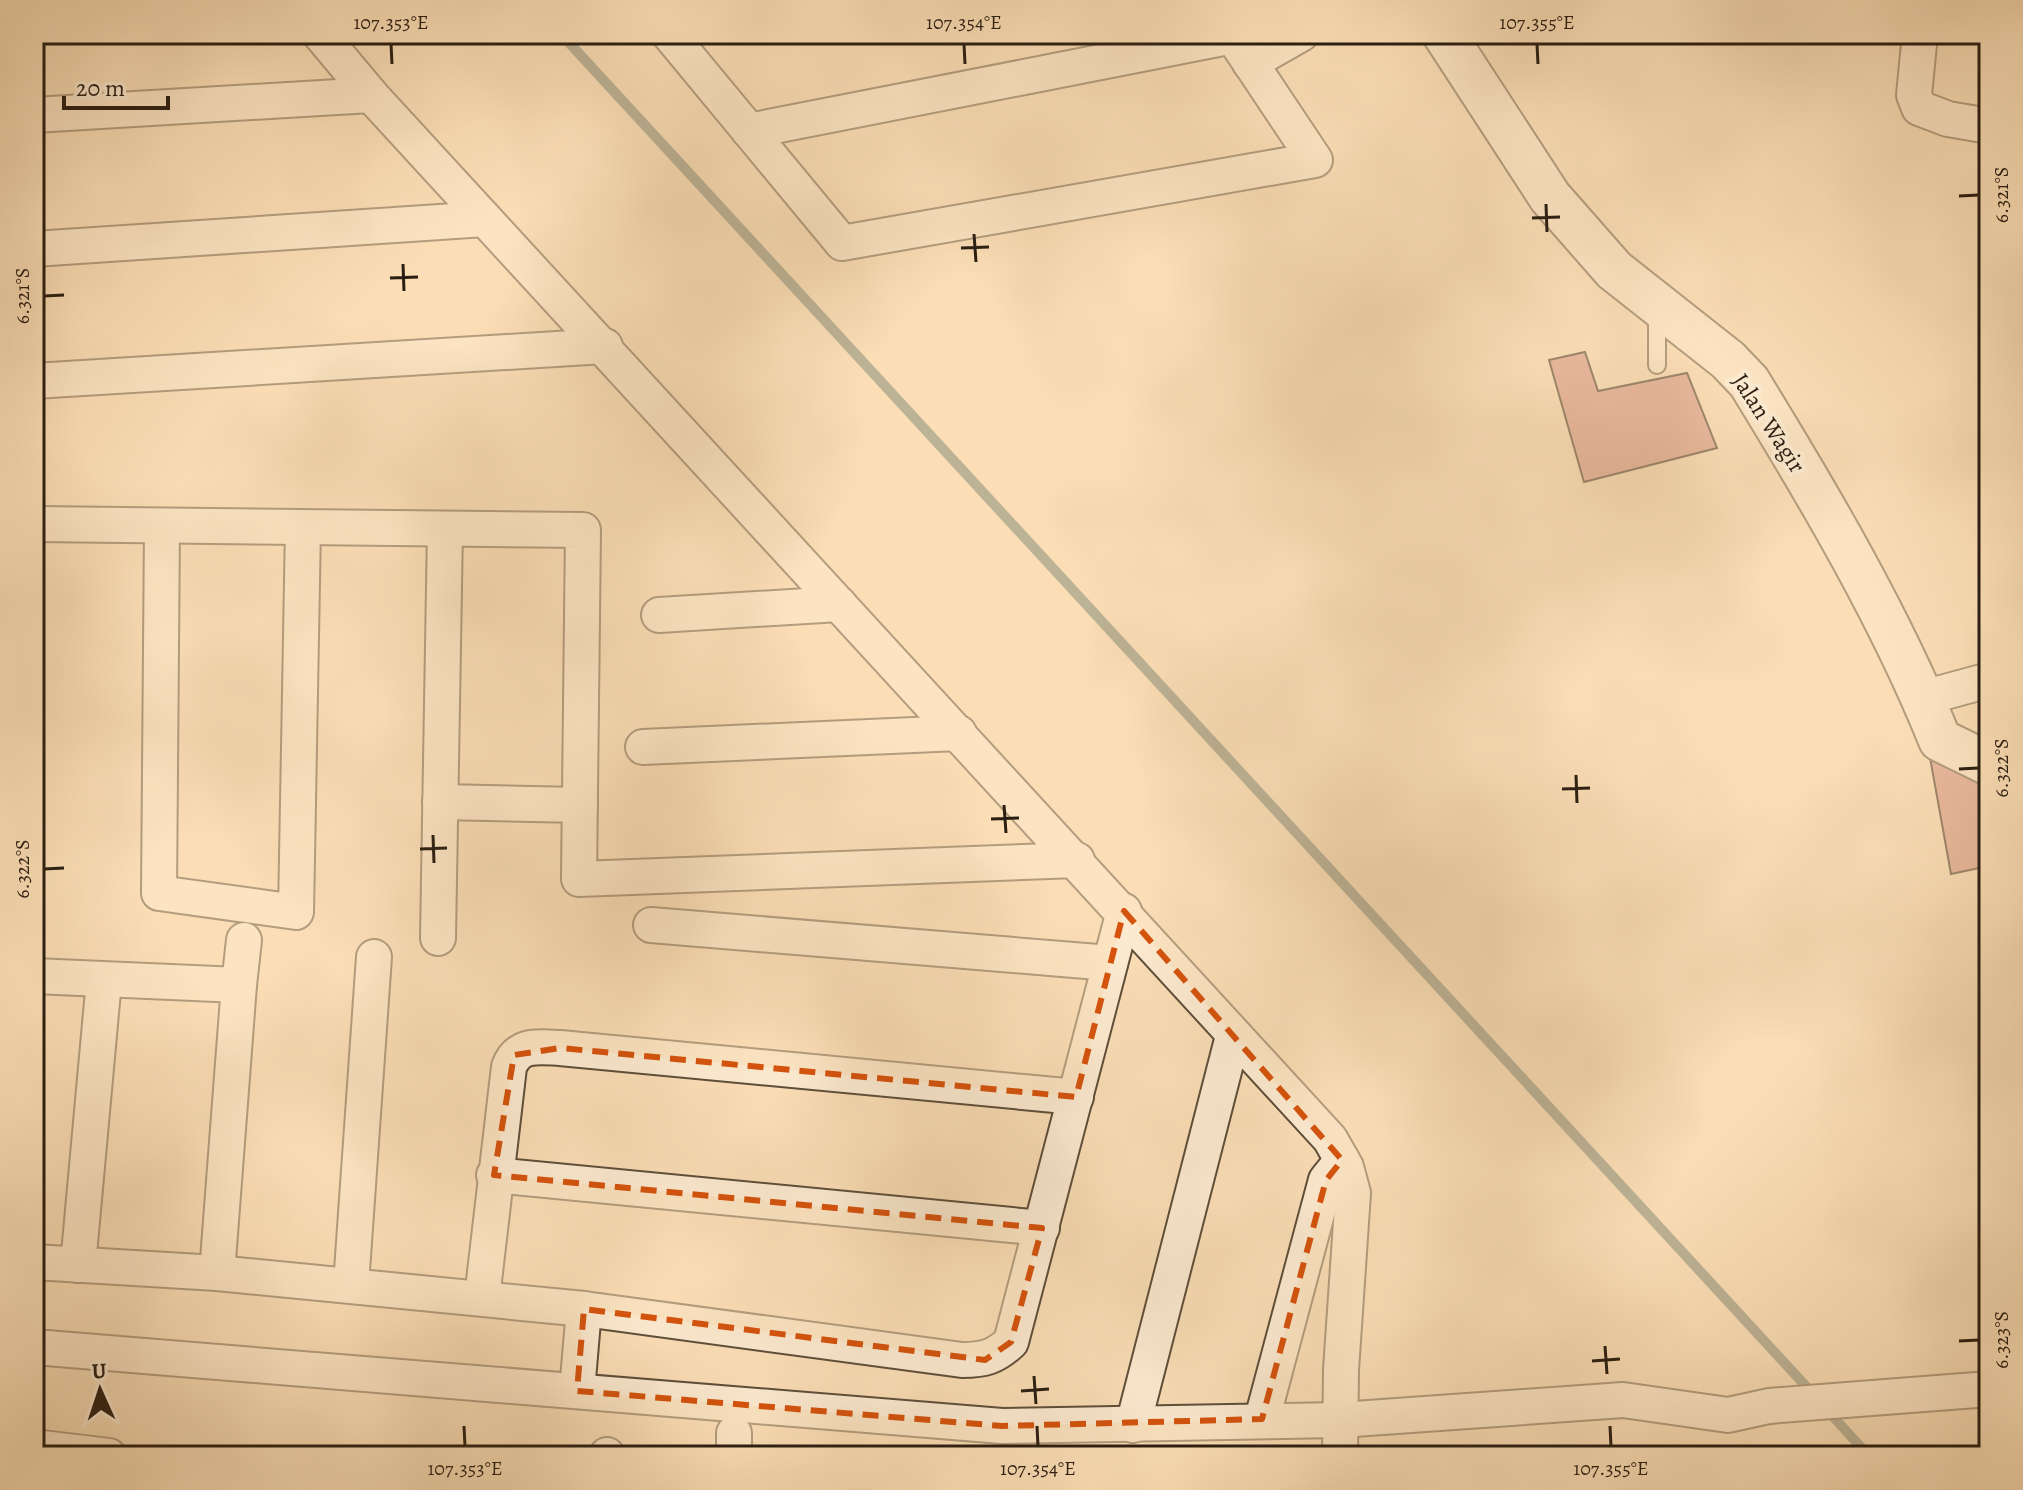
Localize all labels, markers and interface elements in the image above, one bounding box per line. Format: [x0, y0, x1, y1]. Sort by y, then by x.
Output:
text: 107.353°E [353, 9, 429, 36]
text: 107.354°E [926, 9, 1002, 36]
text: 107.355°E [1499, 9, 1575, 36]
scale bar [64, 60, 168, 110]
text: 20 m [76, 72, 125, 104]
text: 6.321°S [1988, 167, 2015, 223]
text: 6.321°S [9, 268, 36, 324]
street label: Jalan Wagir [1725, 367, 1813, 479]
text: 6.322°S [1988, 738, 2015, 798]
text: 6.322°S [9, 839, 36, 899]
text: 6.323°S [1988, 1311, 2015, 1369]
north arrow [60, 1350, 140, 1430]
text: U [91, 1356, 108, 1386]
text: 107.353°E [427, 1455, 503, 1482]
text: 107.354°E [1000, 1455, 1076, 1482]
text: 107.355°E [1573, 1455, 1649, 1482]

